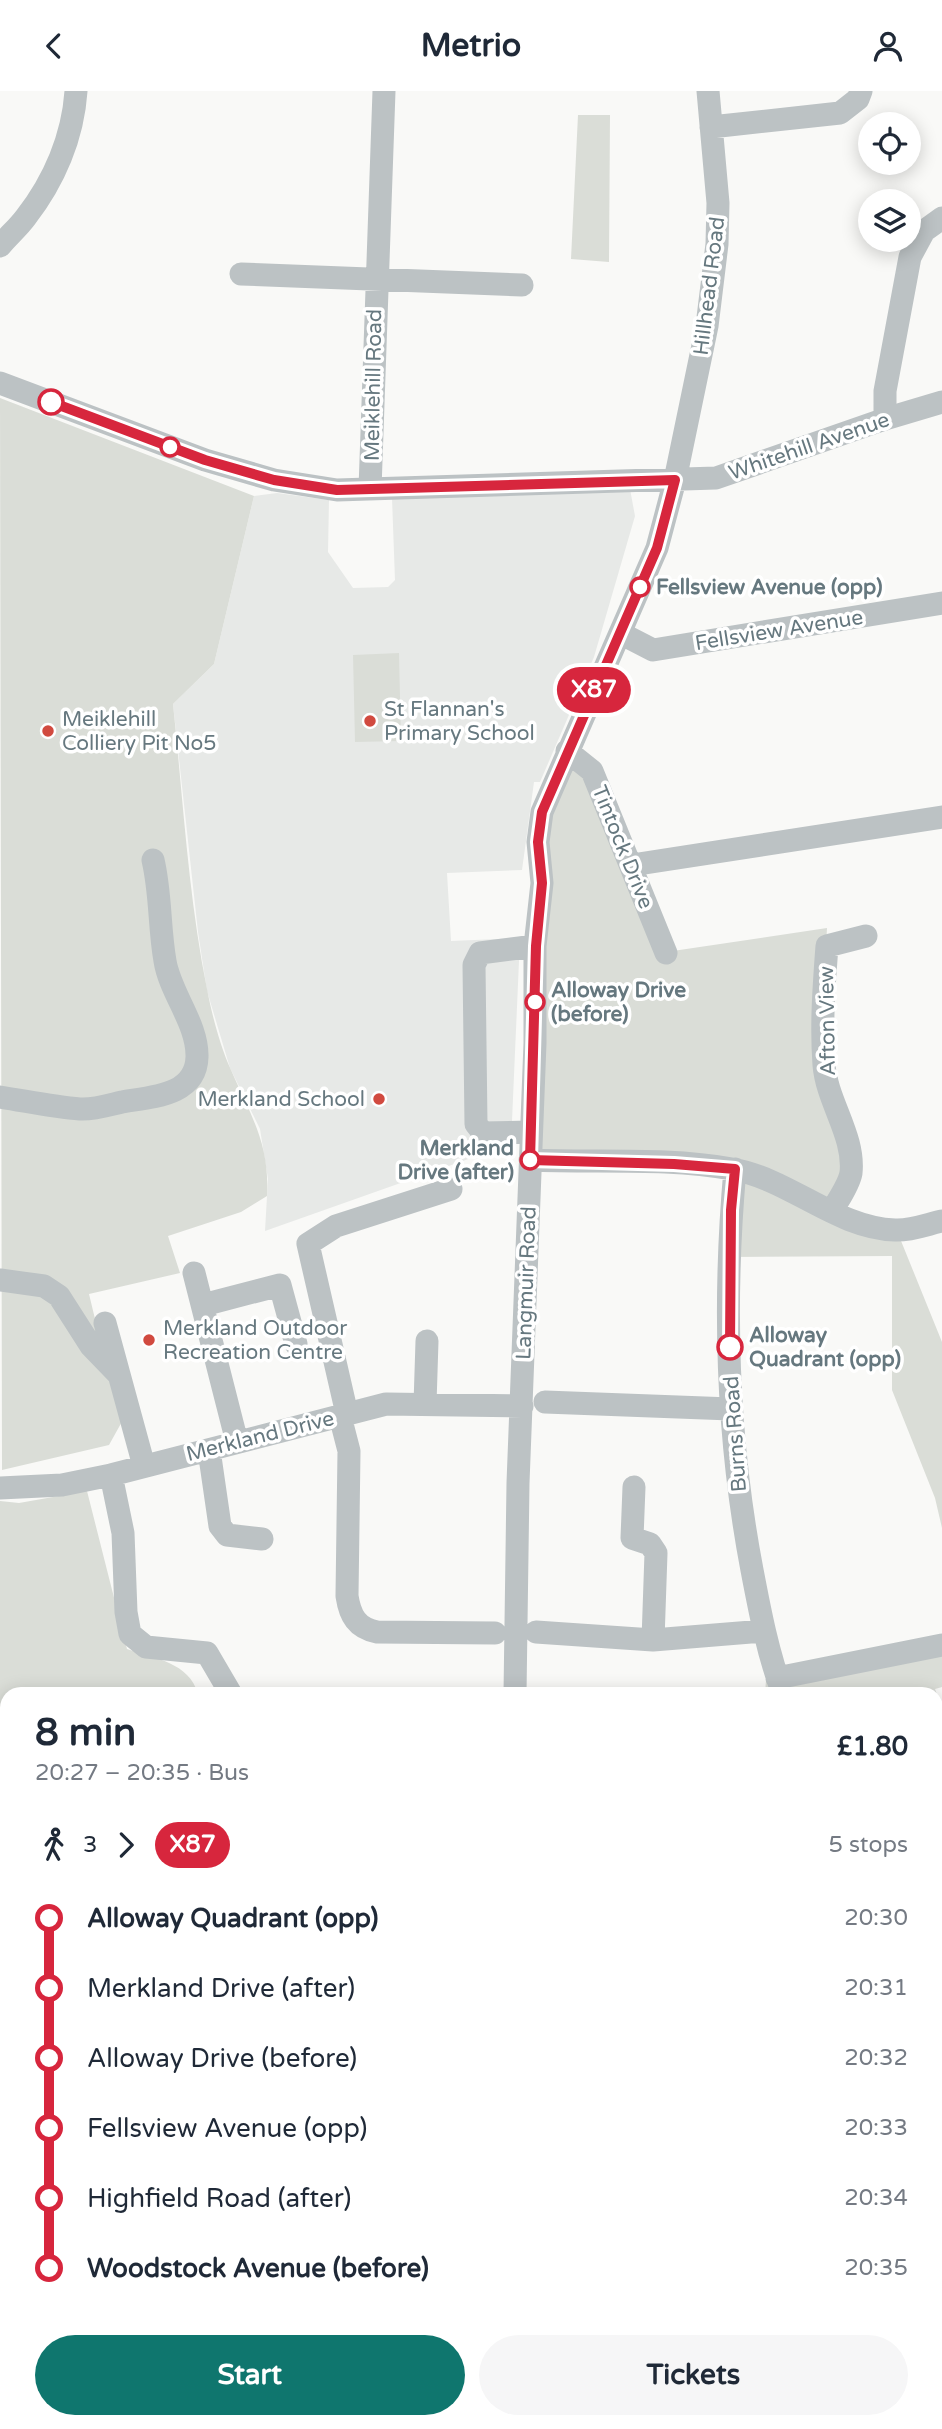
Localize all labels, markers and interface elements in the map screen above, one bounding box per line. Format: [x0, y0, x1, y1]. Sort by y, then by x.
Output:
icon: back [35, 27, 73, 65]
text: Metrio [421, 27, 521, 65]
icon: person [869, 27, 907, 65]
map controls [858, 112, 921, 252]
button: locate [858, 112, 921, 175]
button: layers [858, 189, 921, 252]
street label: Hillhead Road [689, 215, 730, 357]
street label: Meiklehill Road [360, 309, 387, 461]
unlabelled marker [38, 389, 64, 415]
street label: Whitehill Avenue [726, 407, 893, 486]
unlabelled marker [160, 437, 180, 457]
place label: Fellsview Avenue (opp) [656, 575, 882, 600]
marker: Fellsview Avenue (opp) [630, 577, 650, 597]
street label: Fellsview Avenue [693, 605, 865, 656]
line badge: X87 [554, 667, 634, 713]
text: X87 [571, 675, 617, 704]
place label: St Flannan's Primary School [384, 697, 535, 746]
place label: Meiklehill Colliery Pit No5 [62, 707, 217, 756]
marker: St Flannan's Primary School [362, 713, 378, 729]
marker: Meiklehill Colliery Pit No5 [40, 723, 56, 739]
street label: Tintock Drive [586, 782, 659, 913]
street label: Afton View [814, 965, 841, 1076]
place label: Alloway Drive (before) [551, 978, 686, 1027]
marker: Alloway Drive (before) [525, 992, 545, 1012]
place label: Merkland School [197, 1087, 365, 1112]
marker: Merkland School [371, 1091, 387, 1107]
place label: Merkland Drive (after) [397, 1136, 514, 1185]
marker: Merkland Drive (after) [520, 1150, 540, 1170]
street label: Langmuir Road [511, 1206, 542, 1360]
place label: Merkland Outdoor Recreation Centre [163, 1316, 347, 1365]
place label: Alloway Quadrant (opp) [749, 1323, 901, 1372]
marker: Merkland Outdoor Recreation Centre [141, 1332, 157, 1348]
marker: Alloway Quadrant (opp) [717, 1334, 743, 1360]
street label: Burns Road [719, 1375, 752, 1493]
street label: Merkland Drive [184, 1406, 337, 1467]
text: 8 min [35, 1710, 136, 1756]
text: £1.80 [837, 1731, 908, 1762]
text: 20:27 – 20:35 · Bus [35, 1759, 249, 1787]
icon: walk [35, 1826, 73, 1864]
icon: forward [107, 1826, 145, 1864]
text: X87 [169, 1830, 216, 1859]
text: 3 [83, 1831, 97, 1859]
text: 5 stops [828, 1831, 908, 1859]
text: Alloway Quadrant (opp) [87, 1903, 379, 1934]
text: 20:30 [844, 1904, 908, 1932]
text: Merkland Drive (after) [87, 1973, 355, 2004]
text: 20:31 [844, 1974, 908, 2002]
text: Alloway Drive (before) [87, 2043, 357, 2074]
text: 20:32 [844, 2044, 908, 2072]
text: Fellsview Avenue (opp) [87, 2113, 367, 2144]
text: 20:33 [844, 2114, 908, 2142]
text: Highfield Road (after) [87, 2183, 351, 2214]
text: 20:34 [844, 2184, 908, 2212]
text: Woodstock Avenue (before) [87, 2253, 429, 2284]
text: 20:35 [844, 2254, 908, 2282]
button: Start [35, 2335, 465, 2415]
button: Tickets [479, 2335, 908, 2415]

